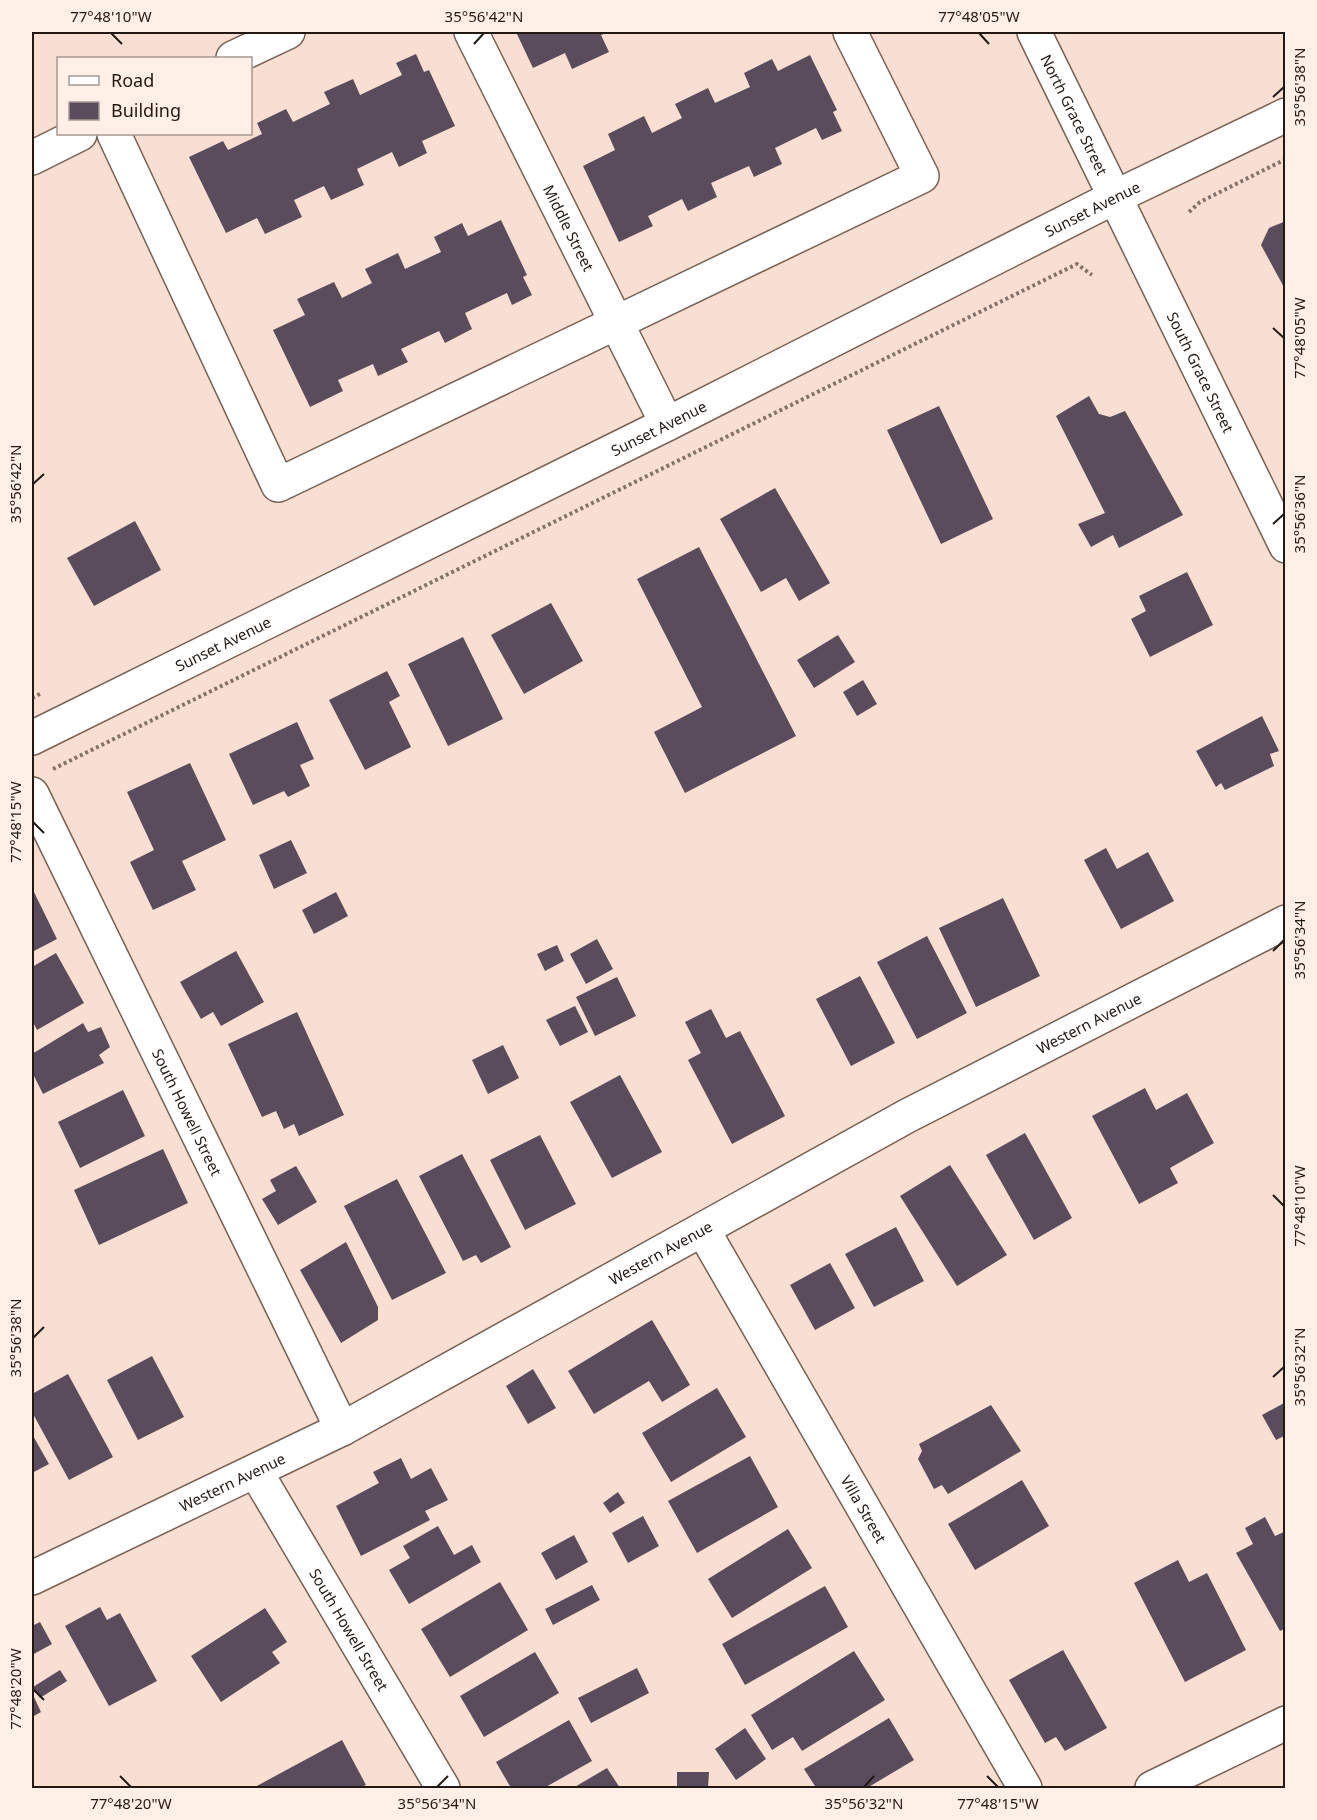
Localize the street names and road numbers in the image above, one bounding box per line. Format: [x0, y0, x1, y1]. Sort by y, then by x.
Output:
street label: North Grace Street [1036, 51, 1113, 179]
street label: Sunset Avenue [1041, 176, 1143, 241]
street label: Middle Street [539, 181, 599, 275]
street label: South Grace Street [1163, 308, 1239, 436]
street label: Sunset Avenue [607, 396, 710, 460]
street label: Sunset Avenue [172, 611, 274, 676]
street label: Western Avenue [1033, 988, 1145, 1058]
street label: South Howell Street [148, 1045, 227, 1179]
street label: Western Avenue [605, 1216, 716, 1289]
street label: Western Avenue [176, 1448, 288, 1516]
street label: Villa Street [837, 1471, 892, 1547]
street label: South Howell Street [305, 1565, 393, 1695]

